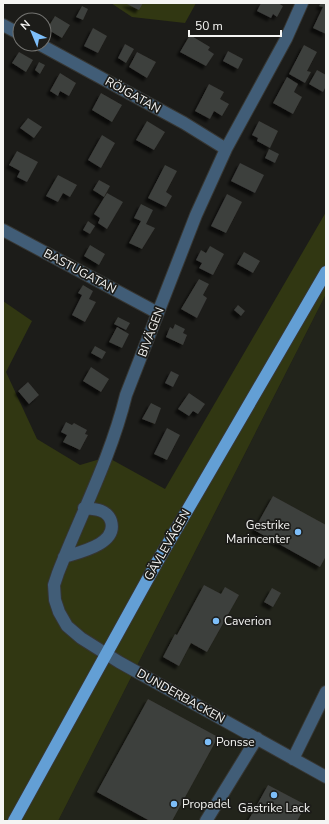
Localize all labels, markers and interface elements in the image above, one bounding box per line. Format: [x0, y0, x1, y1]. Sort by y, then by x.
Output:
north arrow [12, 12, 52, 52]
scale bar [189, 12, 281, 38]
text: N [17, 17, 34, 33]
text: 50 m [195, 18, 223, 34]
street label: RÖJGATAN [102, 73, 164, 117]
street label: BASTUGATAN [41, 245, 119, 297]
street label: BIVÄGEN [134, 305, 168, 359]
street label: GÄVLEVÄGEN [140, 507, 194, 583]
place label: Gestrike Marincenter [226, 517, 291, 547]
marker: Gestrike Marincenter [293, 527, 303, 537]
place label: Caverion [224, 613, 271, 629]
marker: Caverion [211, 616, 221, 626]
street label: DUNDERBACKEN [134, 665, 228, 727]
place label: Ponsse [216, 734, 255, 750]
marker: Ponsse [203, 737, 213, 747]
marker: Gästrike Lack [269, 790, 279, 800]
place label: Propadel [182, 796, 231, 812]
marker: Propadel [169, 799, 179, 809]
place label: Gästrike Lack [238, 800, 311, 816]

